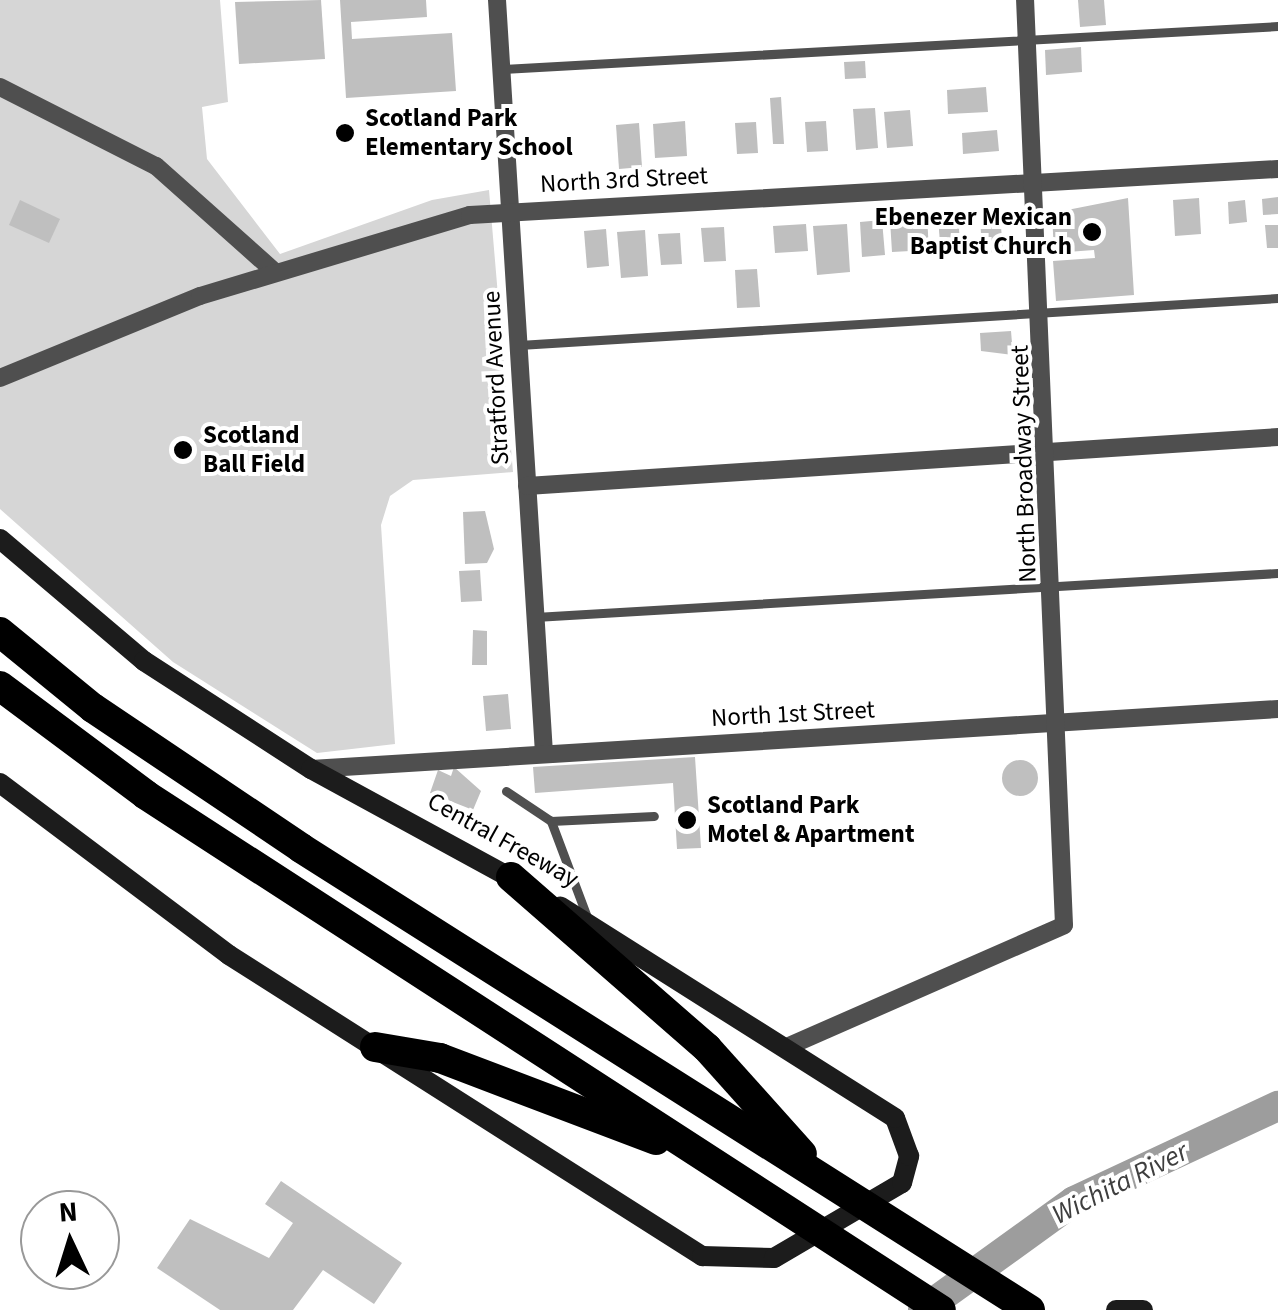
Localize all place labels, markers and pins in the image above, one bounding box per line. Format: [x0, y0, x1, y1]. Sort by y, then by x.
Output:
place label: Scotland Park Elementary School [365, 104, 573, 163]
marker: Scotland Park Elementary School [334, 122, 356, 144]
place label: Ebenezer Mexican Baptist Church [875, 203, 1072, 262]
marker: Ebenezer Mexican Baptist Church [1081, 221, 1103, 243]
place label: Scotland Ball Field [203, 421, 305, 480]
marker: Scotland Ball Field [172, 439, 194, 461]
place label: Scotland Park Motel & Apartment [707, 791, 914, 850]
marker: Scotland Park Motel & Apartment [676, 809, 698, 831]

